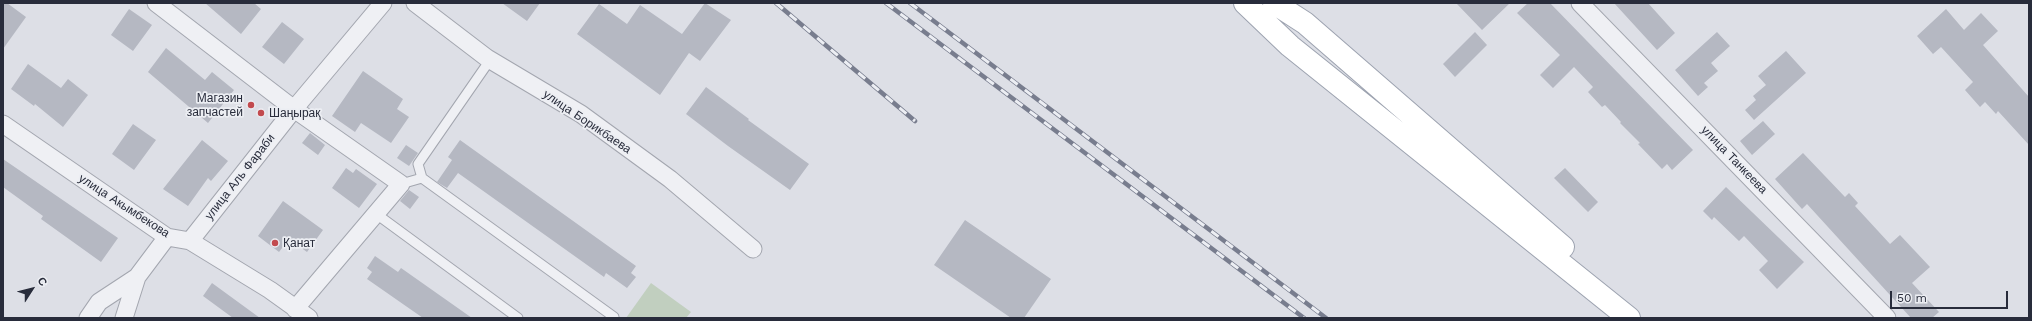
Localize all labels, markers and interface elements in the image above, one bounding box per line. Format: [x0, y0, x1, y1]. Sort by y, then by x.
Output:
street label: улица Борикбаева [540, 87, 634, 157]
place label: Магазин запчастей [187, 91, 243, 119]
marker: Магазин запчастей [246, 100, 256, 110]
place label: Шаңырақ [269, 106, 321, 120]
marker: Шаңырақ [256, 108, 266, 118]
street label: улица Танкеева [1698, 123, 1770, 197]
street label: улица Аль Фараби [202, 131, 278, 223]
street label: улица Акымбекова [76, 171, 172, 241]
place label: Қанат [283, 236, 315, 250]
marker: Қанат [270, 238, 280, 248]
north arrow [12, 269, 52, 309]
text: С [35, 275, 50, 289]
scale bar [1892, 283, 2010, 309]
text: 50 m [1897, 291, 1927, 305]

